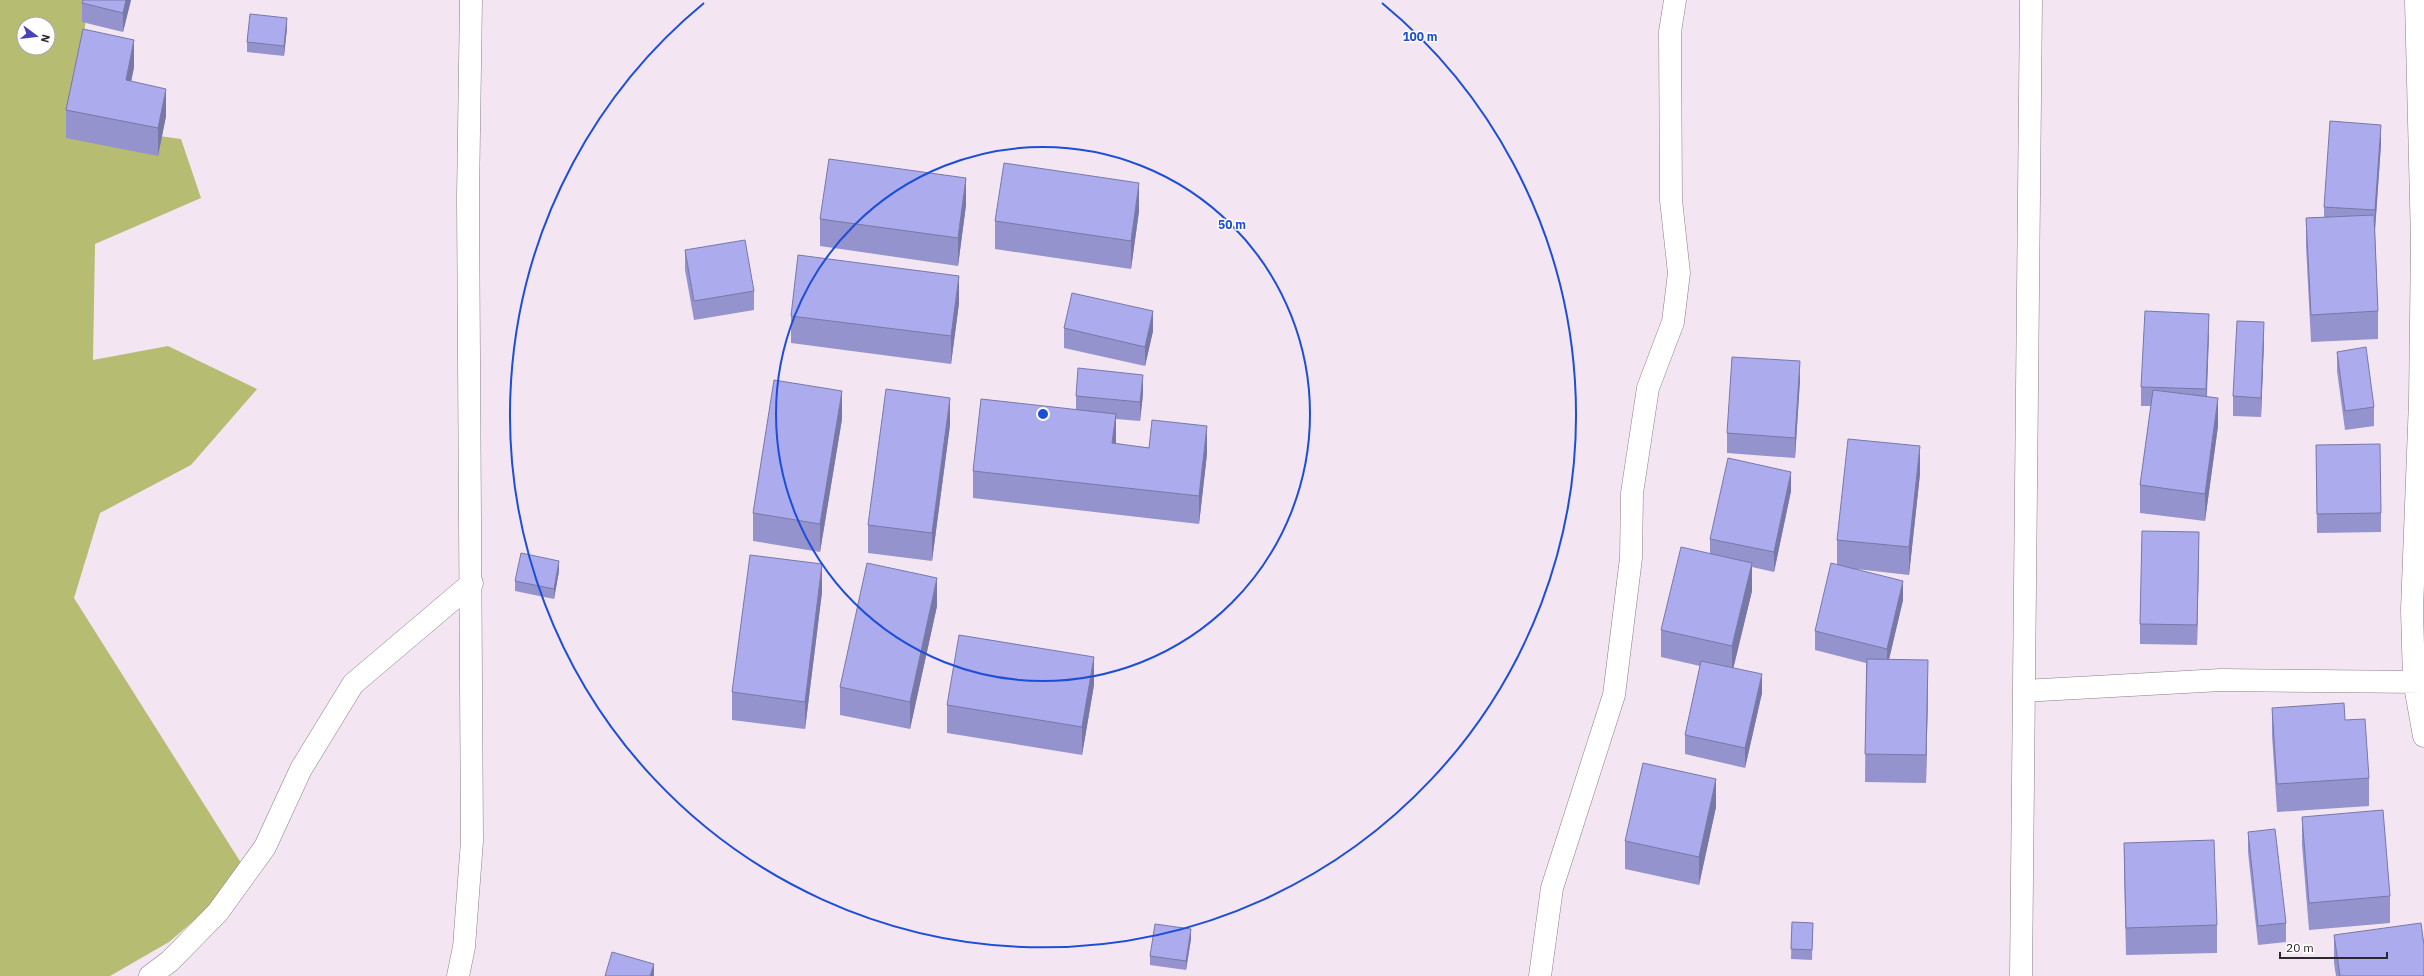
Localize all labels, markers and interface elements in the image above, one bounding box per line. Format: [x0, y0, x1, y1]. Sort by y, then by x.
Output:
north arrow [16, 16, 56, 56]
text: 100 m [1402, 29, 1438, 44]
text: N [38, 33, 53, 44]
text: 50 m [1218, 217, 1246, 232]
centre of rings [1036, 407, 1050, 421]
scale bar [2280, 934, 2387, 960]
text: 20 m [2286, 940, 2314, 955]

